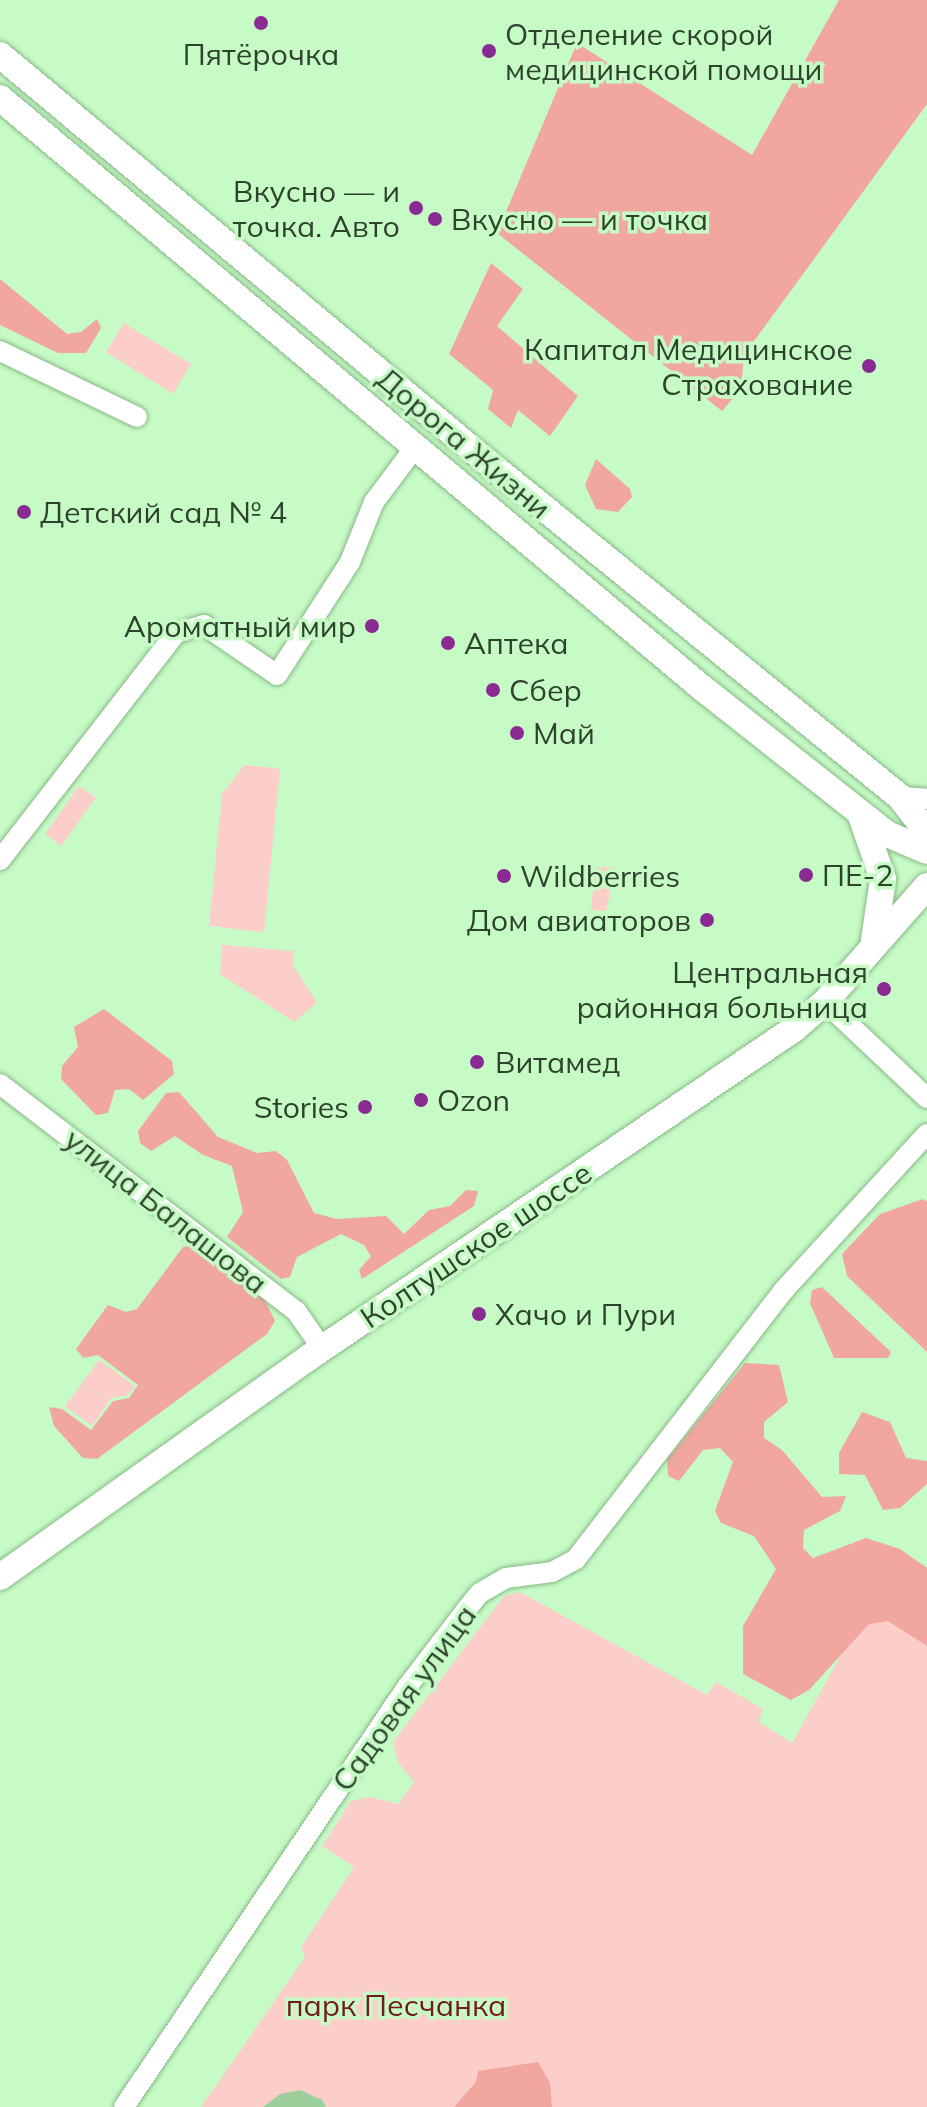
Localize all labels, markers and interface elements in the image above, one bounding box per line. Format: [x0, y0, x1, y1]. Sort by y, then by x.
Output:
marker: Пятёрочка [252, 14, 270, 32]
place label: Отделение скорой медицинской помощи [505, 16, 822, 86]
place label: Пятёрочка [183, 36, 339, 72]
marker: Отделение скорой медицинской помощи [480, 42, 498, 60]
place label: Вкусно — и точка. Авто [233, 173, 400, 244]
marker: Вкусно — и точка. Авто [407, 199, 425, 217]
place label: Вкусно — и точка [451, 201, 708, 237]
marker: Вкусно — и точка [426, 210, 444, 228]
place label: Капитал Медицинское Страхование [524, 331, 853, 402]
marker: Капитал Медицинское Страхование [860, 357, 878, 375]
street label: Дорога Жизни [370, 360, 558, 526]
place label: Детский сад № 4 [40, 494, 287, 530]
marker: Детский сад № 4 [15, 503, 33, 521]
place label: Ароматный мир [124, 608, 356, 644]
marker: Ароматный мир [363, 617, 381, 635]
place label: Аптека [464, 625, 569, 661]
marker: Аптека [439, 634, 457, 652]
place label: Сбер [509, 672, 582, 708]
marker: Сбер [484, 681, 502, 699]
place label: Май [533, 715, 595, 751]
marker: Май [508, 724, 526, 742]
place label: ПЕ-2 [822, 857, 893, 893]
place label: Wildberries [520, 858, 680, 894]
marker: ПЕ-2 [797, 866, 815, 884]
marker: Wildberries [495, 867, 513, 885]
place label: Дом авиаторов [467, 902, 691, 938]
marker: Дом авиаторов [698, 911, 716, 929]
place label: Центральная районная больница [577, 954, 868, 1024]
marker: Центральная районная больница [875, 980, 893, 998]
place label: Витамед [495, 1044, 620, 1080]
marker: Витамед [466, 1051, 488, 1073]
place label: Ozon [437, 1082, 510, 1118]
place label: Stories [254, 1089, 349, 1125]
marker: Ozon [412, 1091, 430, 1109]
marker: Stories [356, 1098, 374, 1116]
street label: улица Балашова [58, 1121, 274, 1301]
street label: Колтушское шоссе [354, 1154, 598, 1336]
place label: Хачо и Пури [495, 1296, 676, 1332]
marker: Хачо и Пури [470, 1305, 488, 1323]
street label: Садовая улица [325, 1598, 483, 1798]
park label: парк Песчанка [286, 1987, 506, 2023]

